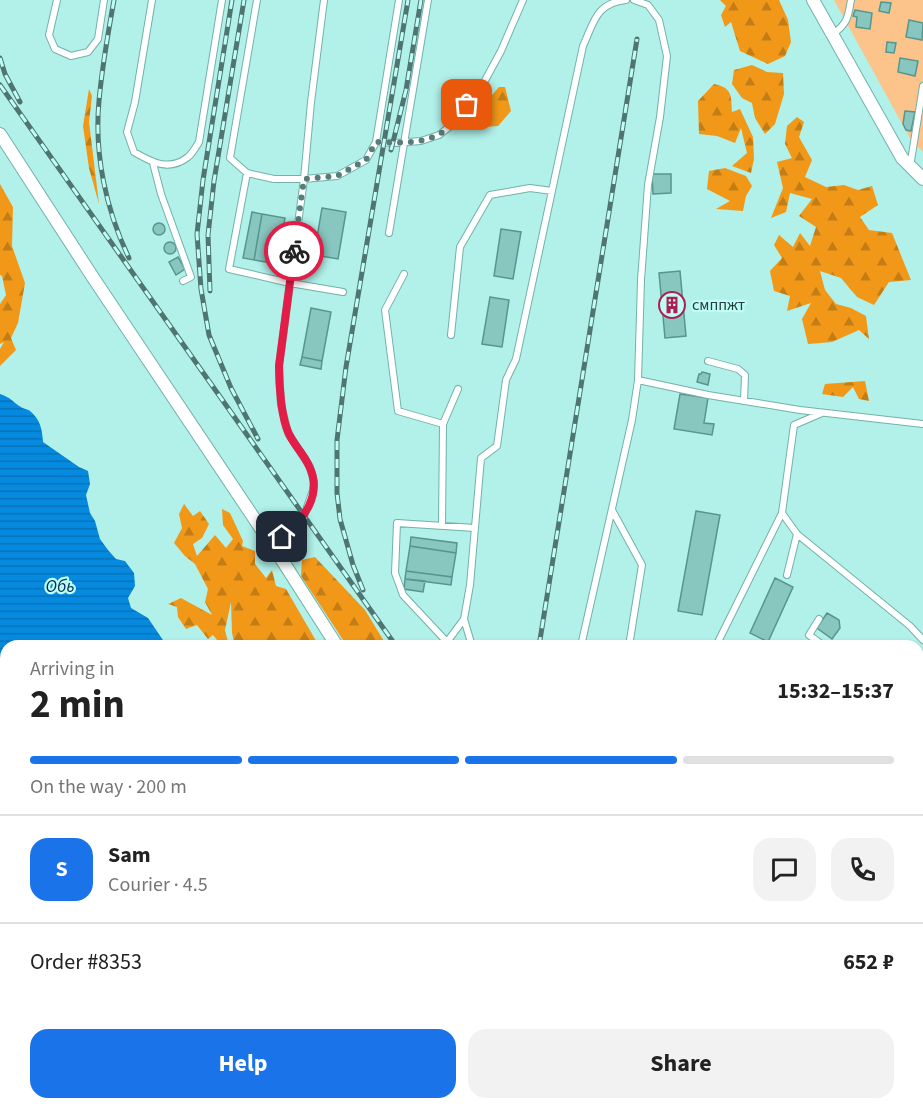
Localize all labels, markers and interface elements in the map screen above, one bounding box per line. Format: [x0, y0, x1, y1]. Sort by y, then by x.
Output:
pin [441, 79, 492, 130]
icon: bag [450, 88, 483, 121]
courier [264, 221, 324, 281]
icon: bike [278, 235, 311, 268]
building icon: смппжт [657, 290, 687, 320]
place label: смппжт [692, 294, 745, 316]
pin [256, 511, 307, 562]
icon: home [265, 520, 298, 553]
water label: Обь [46, 574, 74, 599]
text: Arriving in [30, 655, 115, 683]
text: 15:32–15:37 [777, 675, 894, 707]
text: 2 min [30, 677, 125, 733]
text: On the way · 200 m [30, 773, 187, 801]
button: chat [753, 838, 816, 901]
button: phone [831, 838, 894, 901]
text: Sam [108, 839, 151, 871]
text: S [55, 853, 68, 885]
text: Courier · 4.5 [108, 871, 208, 899]
text: Order #8353 [30, 946, 142, 978]
text: 652 ₽ [843, 946, 894, 978]
button: Help [30, 1029, 456, 1098]
button: Share [468, 1029, 894, 1098]

